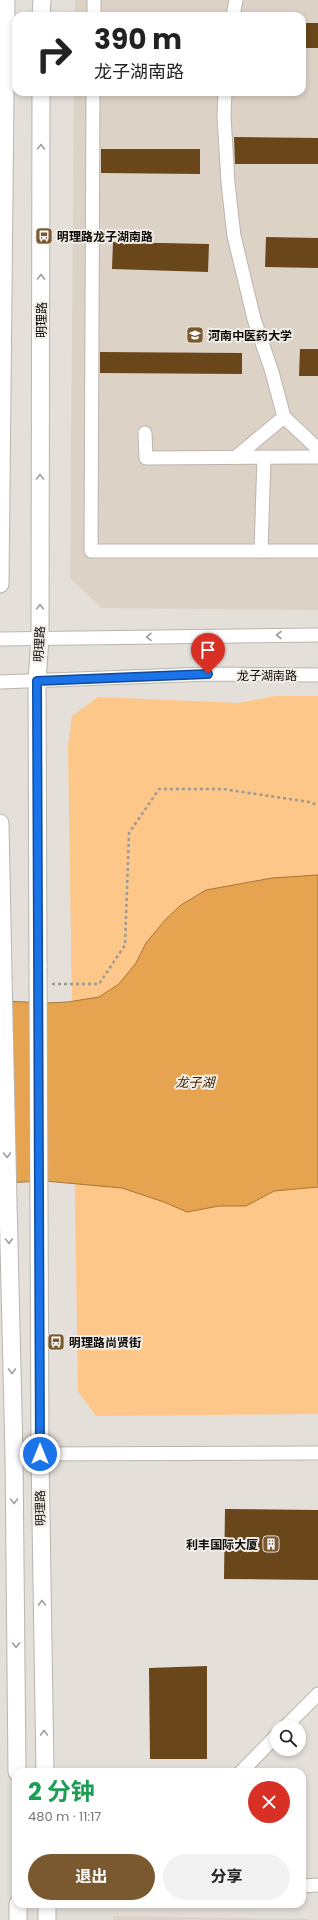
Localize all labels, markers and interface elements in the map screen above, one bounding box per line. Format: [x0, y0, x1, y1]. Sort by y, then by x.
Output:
text: 390 m [94, 20, 182, 59]
icon: right [28, 28, 80, 80]
text: 龙子湖南路 [94, 59, 184, 84]
one-way arrow [37, 144, 45, 150]
bus stop icon: 明理路龙子湖南路 [34, 226, 54, 246]
place label: 明理路龙子湖南路 [57, 228, 153, 245]
one-way arrow [37, 274, 45, 280]
street label: 明理路 [33, 302, 50, 338]
school or university icon: 河南中医药大学 [185, 325, 205, 345]
place label: 河南中医药大学 [208, 327, 292, 344]
one-way arrow [36, 474, 44, 480]
one-way arrow [36, 604, 44, 610]
street label: 明理路 [30, 626, 48, 662]
one-way arrow [276, 631, 282, 639]
one-way arrow [146, 633, 152, 641]
pin [191, 633, 225, 674]
icon: arrive [197, 639, 219, 661]
street label: 龙子湖南路 [237, 667, 297, 684]
water label: 龙子湖 [175, 1073, 216, 1092]
one-way arrow [3, 1152, 11, 1158]
one-way arrow [5, 1238, 13, 1244]
bus stop icon: 明理路尚贤街 [46, 1332, 66, 1352]
place label: 明理路尚贤街 [69, 1334, 141, 1351]
one-way arrow [8, 1368, 16, 1374]
position arrow [19, 1433, 61, 1475]
street label: 明理路 [31, 1490, 49, 1526]
one-way arrow [10, 1498, 18, 1504]
building icon: 利丰国际大厦 [261, 1534, 281, 1554]
place label: 利丰国际大厦 [186, 1536, 258, 1553]
one-way arrow [38, 1600, 46, 1606]
one-way arrow [11, 1642, 20, 1648]
map controls [270, 1720, 306, 1756]
button: search [270, 1720, 306, 1756]
one-way arrow [40, 1730, 48, 1736]
text: 2 分钟 [28, 1775, 95, 1808]
button: close [248, 1781, 290, 1823]
text: 480 m · 11:17 [28, 1807, 101, 1826]
button: 退出 [28, 1854, 155, 1900]
button: 分享 [163, 1854, 290, 1900]

